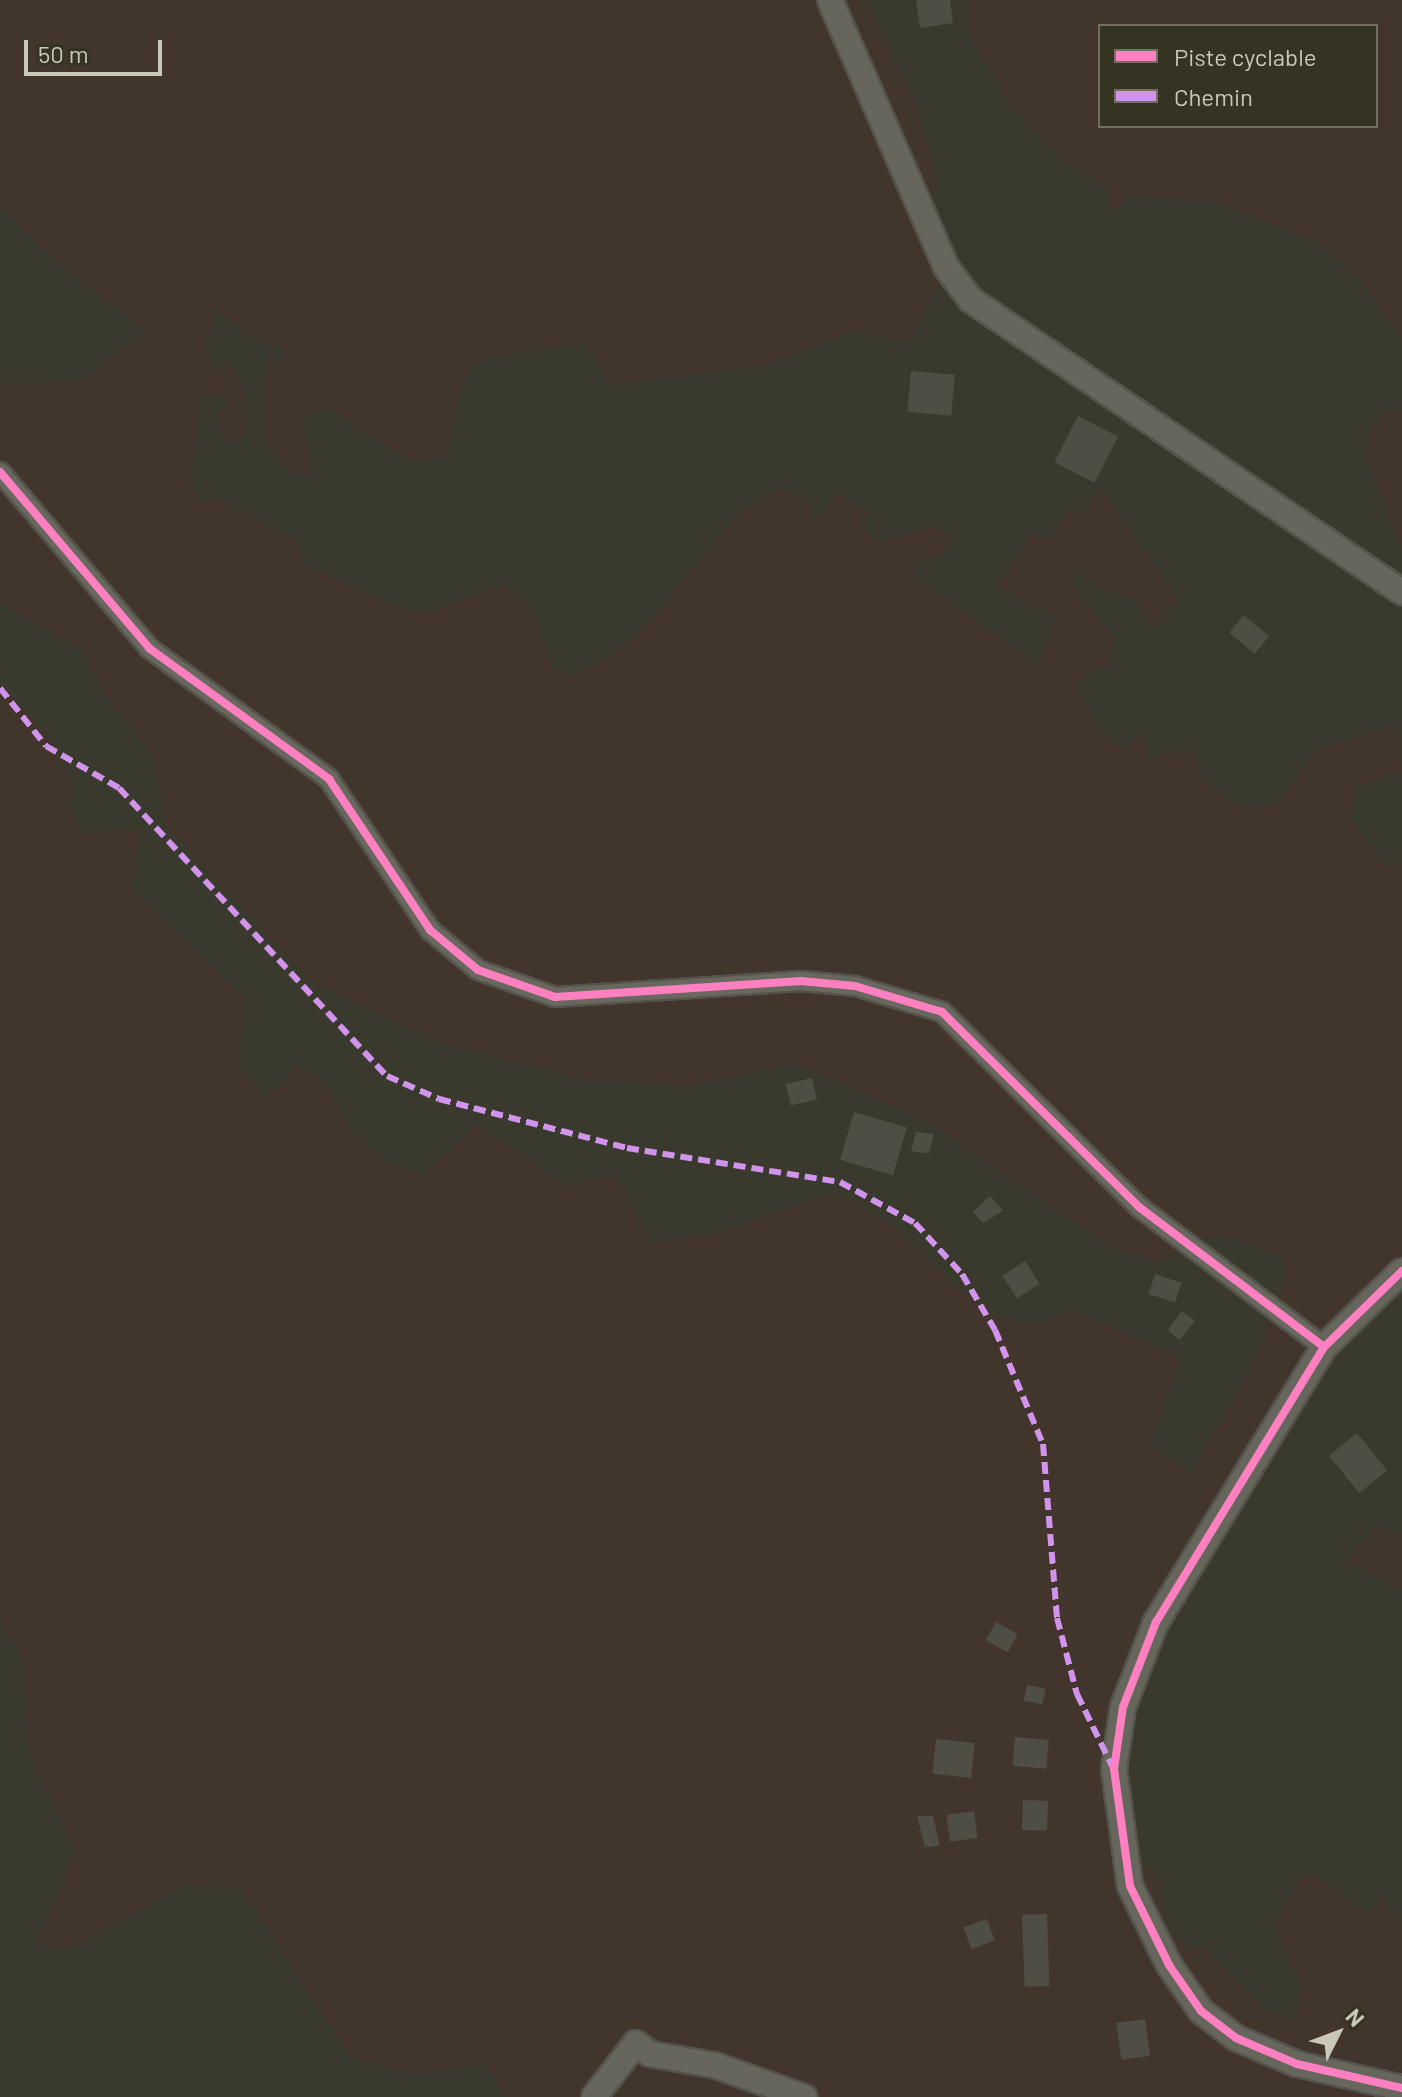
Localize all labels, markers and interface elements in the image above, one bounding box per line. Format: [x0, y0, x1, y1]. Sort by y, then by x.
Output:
scale bar [28, 24, 166, 74]
legend [1098, 24, 1378, 128]
text: 50 m [38, 39, 89, 68]
text: Piste cyclable [1174, 42, 1317, 71]
text: Chemin [1174, 82, 1253, 111]
north arrow [1298, 1993, 1378, 2073]
text: N [1341, 2003, 1370, 2031]

